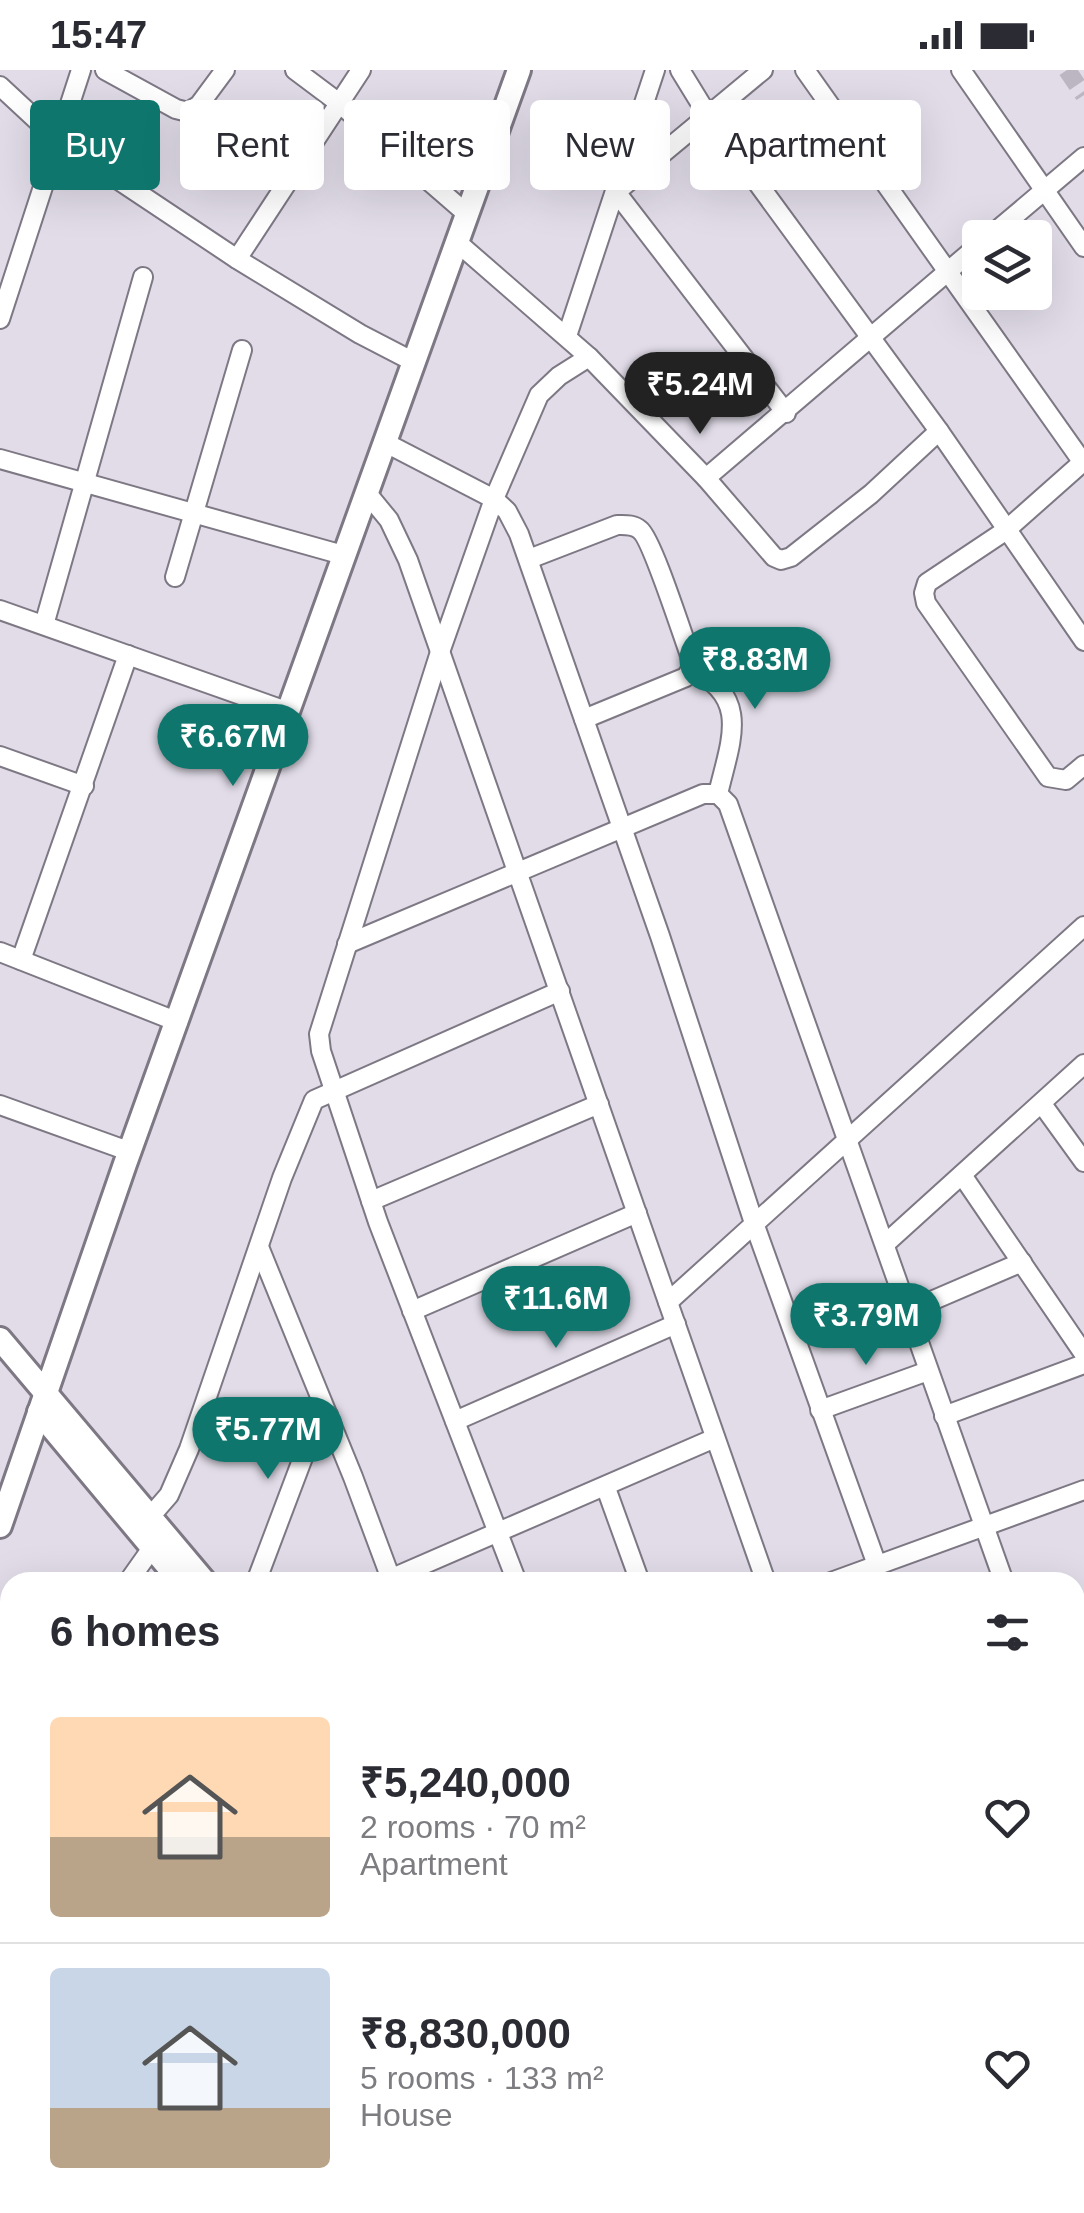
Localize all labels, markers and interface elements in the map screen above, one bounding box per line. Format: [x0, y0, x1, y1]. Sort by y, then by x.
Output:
text: 15:47 [50, 14, 147, 56]
chip: Buy [30, 100, 160, 190]
chip: Rent [180, 100, 324, 190]
chip: Filters [344, 100, 510, 190]
chip: New [530, 100, 670, 190]
chip: Apartment [690, 100, 921, 190]
map controls [962, 220, 1052, 310]
button: layers [962, 220, 1052, 310]
pin: ₹5.24M [619, 352, 781, 437]
text: ₹5.24M [646, 366, 754, 402]
pin: ₹8.83M [674, 627, 836, 712]
text: ₹8.83M [701, 641, 809, 677]
pin: ₹6.67M [152, 704, 314, 789]
text: ₹6.67M [179, 718, 287, 754]
pin: ₹11.6M [475, 1266, 637, 1351]
text: ₹11.6M [503, 1280, 609, 1316]
pin: ₹3.79M [785, 1283, 947, 1368]
text: ₹3.79M [812, 1297, 920, 1333]
pin: ₹5.77M [187, 1397, 349, 1482]
text: ₹5.77M [214, 1411, 322, 1447]
icon: filters [980, 1605, 1035, 1660]
text: 6 homes [50, 1608, 220, 1655]
icon: home [130, 1757, 250, 1877]
text: ₹5,240,000 [360, 1759, 571, 1806]
icon: heart [980, 1790, 1035, 1845]
text: 2 rooms · 70 m² [360, 1809, 586, 1845]
text: Apartment [360, 1846, 508, 1882]
icon: home [130, 2008, 250, 2128]
text: ₹8,830,000 [360, 2010, 571, 2057]
icon: heart [980, 2041, 1035, 2096]
text: 5 rooms · 133 m² [360, 2060, 604, 2096]
text: House [360, 2097, 453, 2133]

